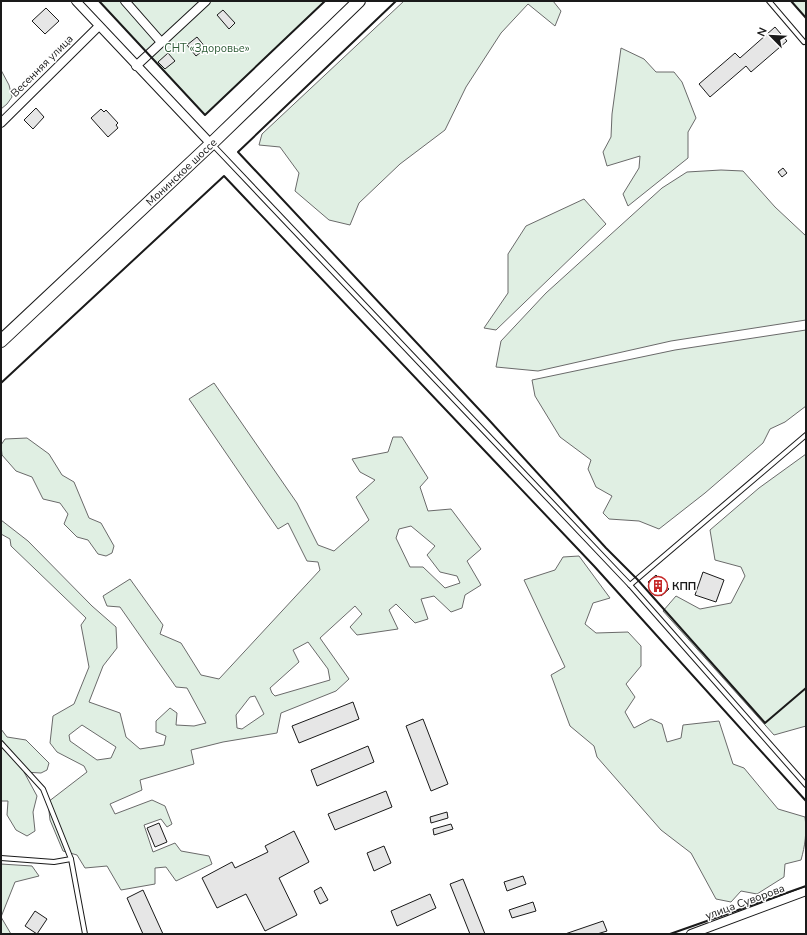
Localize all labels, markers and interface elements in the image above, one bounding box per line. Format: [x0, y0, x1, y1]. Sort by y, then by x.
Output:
north arrow [751, 16, 791, 56]
text: N [754, 25, 771, 39]
street label: Весенняя улица [7, 31, 77, 101]
park label: СНТ «Здоровье» [164, 41, 250, 56]
street label: Монинское шоссе [142, 135, 220, 209]
building icon: КПП [647, 575, 669, 597]
place label: КПП [672, 579, 696, 594]
street label: улица Суворова [703, 881, 787, 923]

